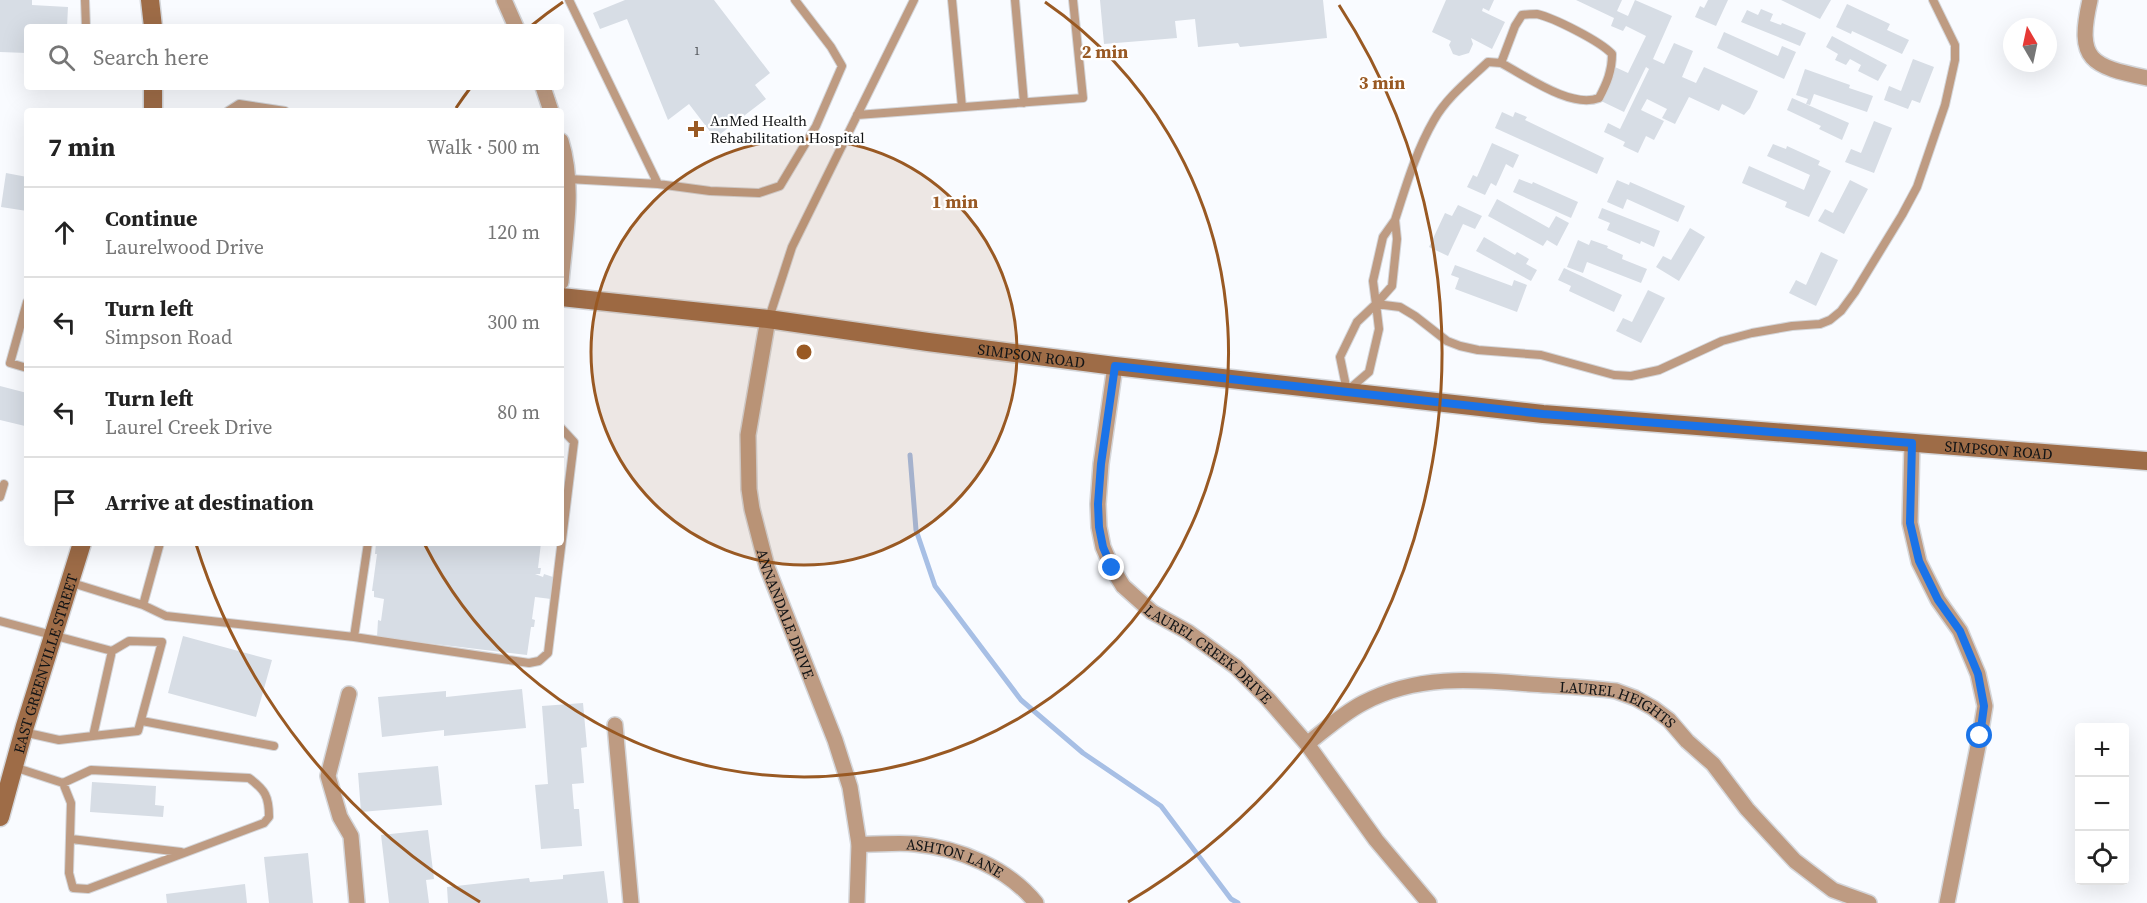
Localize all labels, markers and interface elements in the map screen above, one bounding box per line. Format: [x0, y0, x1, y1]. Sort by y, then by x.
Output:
north arrow [2003, 18, 2057, 72]
search box [24, 24, 564, 90]
text: 2 min [1082, 39, 1128, 64]
icon: search [45, 41, 78, 74]
text: Search here [93, 42, 209, 72]
house number: 1 [694, 43, 700, 59]
text: 3 min [1359, 70, 1405, 95]
place label: AnMed Health Rehabilitation Hospital [710, 110, 865, 148]
marker: AnMed Health Rehabilitation Hospital [687, 120, 705, 138]
text: 7 min [48, 129, 115, 165]
text: Walk · 500 m [427, 133, 540, 161]
text: 1 min [932, 189, 978, 214]
text: Continue [105, 203, 198, 233]
icon: ahead [48, 216, 81, 249]
text: 120 m [487, 218, 540, 246]
text: Laurelwood Drive [105, 233, 264, 261]
text: Turn left [105, 293, 193, 323]
icon: left [48, 306, 81, 339]
text: 300 m [487, 308, 540, 336]
text: Simpson Road [105, 323, 232, 351]
street label: SIMPSON ROAD [976, 338, 1086, 373]
centre of rings [794, 342, 814, 362]
text: Turn left [105, 383, 193, 413]
icon: left [48, 396, 81, 429]
text: 80 m [497, 398, 540, 426]
text: Laurel Creek Drive [105, 413, 273, 441]
street label: SIMPSON ROAD [1944, 435, 2053, 464]
icon: arrive [48, 486, 81, 519]
text: Arrive at destination [105, 487, 314, 517]
street label: ANNANDALE DRIVE [752, 546, 820, 681]
route end [1098, 554, 1124, 580]
street label: EAST GREENVILLE STREET [8, 571, 82, 756]
street label: LAUREL CREEK DRIVE [1140, 599, 1277, 708]
street label: LAUREL HEIGHTS [1559, 675, 1682, 732]
route start [1966, 722, 1992, 748]
map controls [2075, 723, 2129, 885]
button: + [2075, 723, 2129, 777]
button: − [2075, 777, 2129, 831]
button: locate [2075, 831, 2129, 885]
street label: ASHTON LANE [905, 833, 1008, 882]

